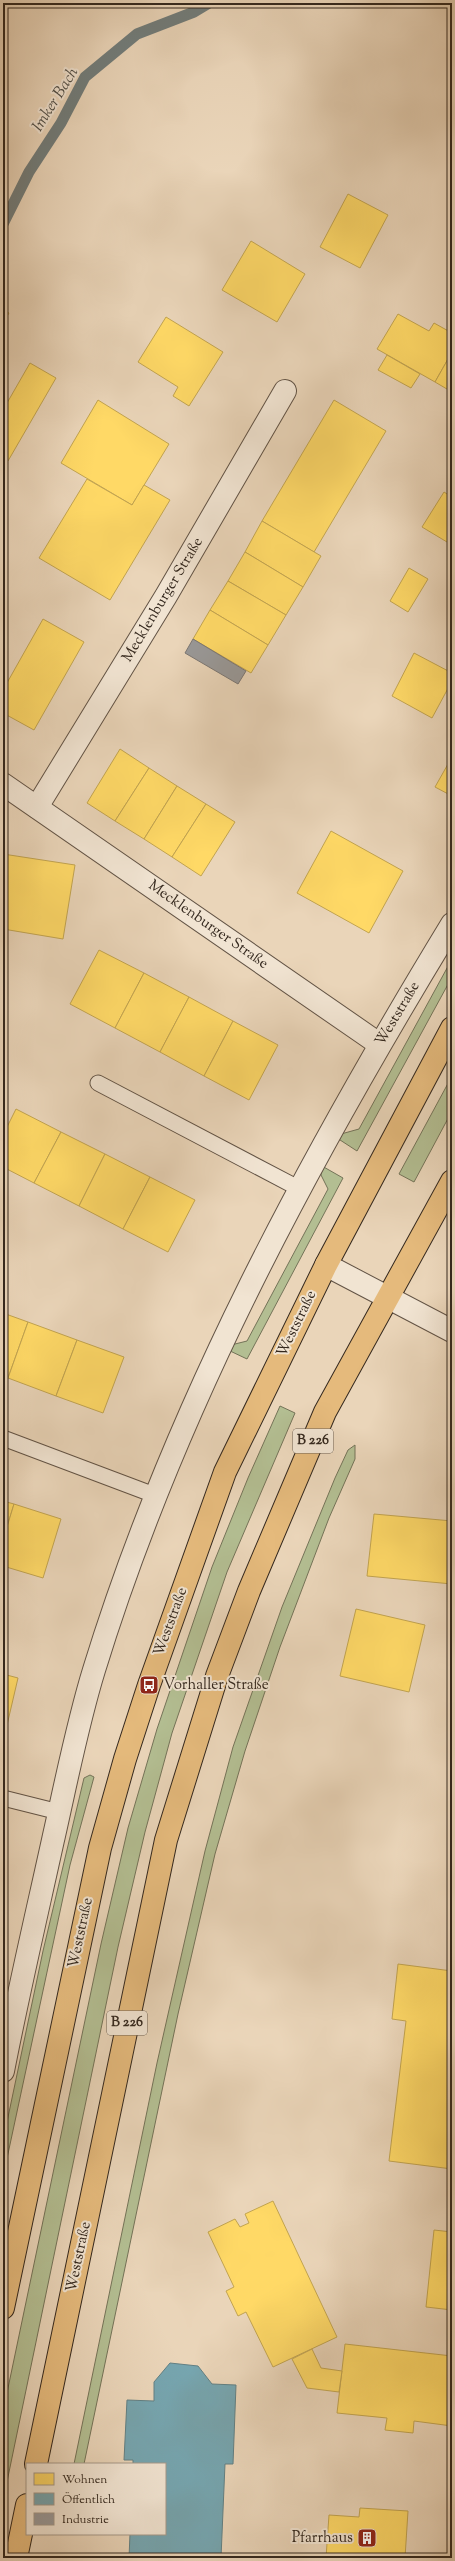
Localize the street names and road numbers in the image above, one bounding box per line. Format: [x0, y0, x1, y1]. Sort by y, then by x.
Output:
street label: Mecklenburger Straße [117, 534, 209, 666]
street label: Mecklenburger Straße [144, 876, 272, 974]
street label: Weststraße [371, 978, 425, 1050]
street label: Weststraße [272, 1287, 322, 1361]
road number: B 226 [293, 1429, 333, 1453]
street label: Weststraße [149, 1585, 193, 1659]
street label: Weststraße [63, 1896, 99, 1970]
road number: B 226 [107, 2011, 147, 2035]
street label: Weststraße [61, 2220, 97, 2294]

